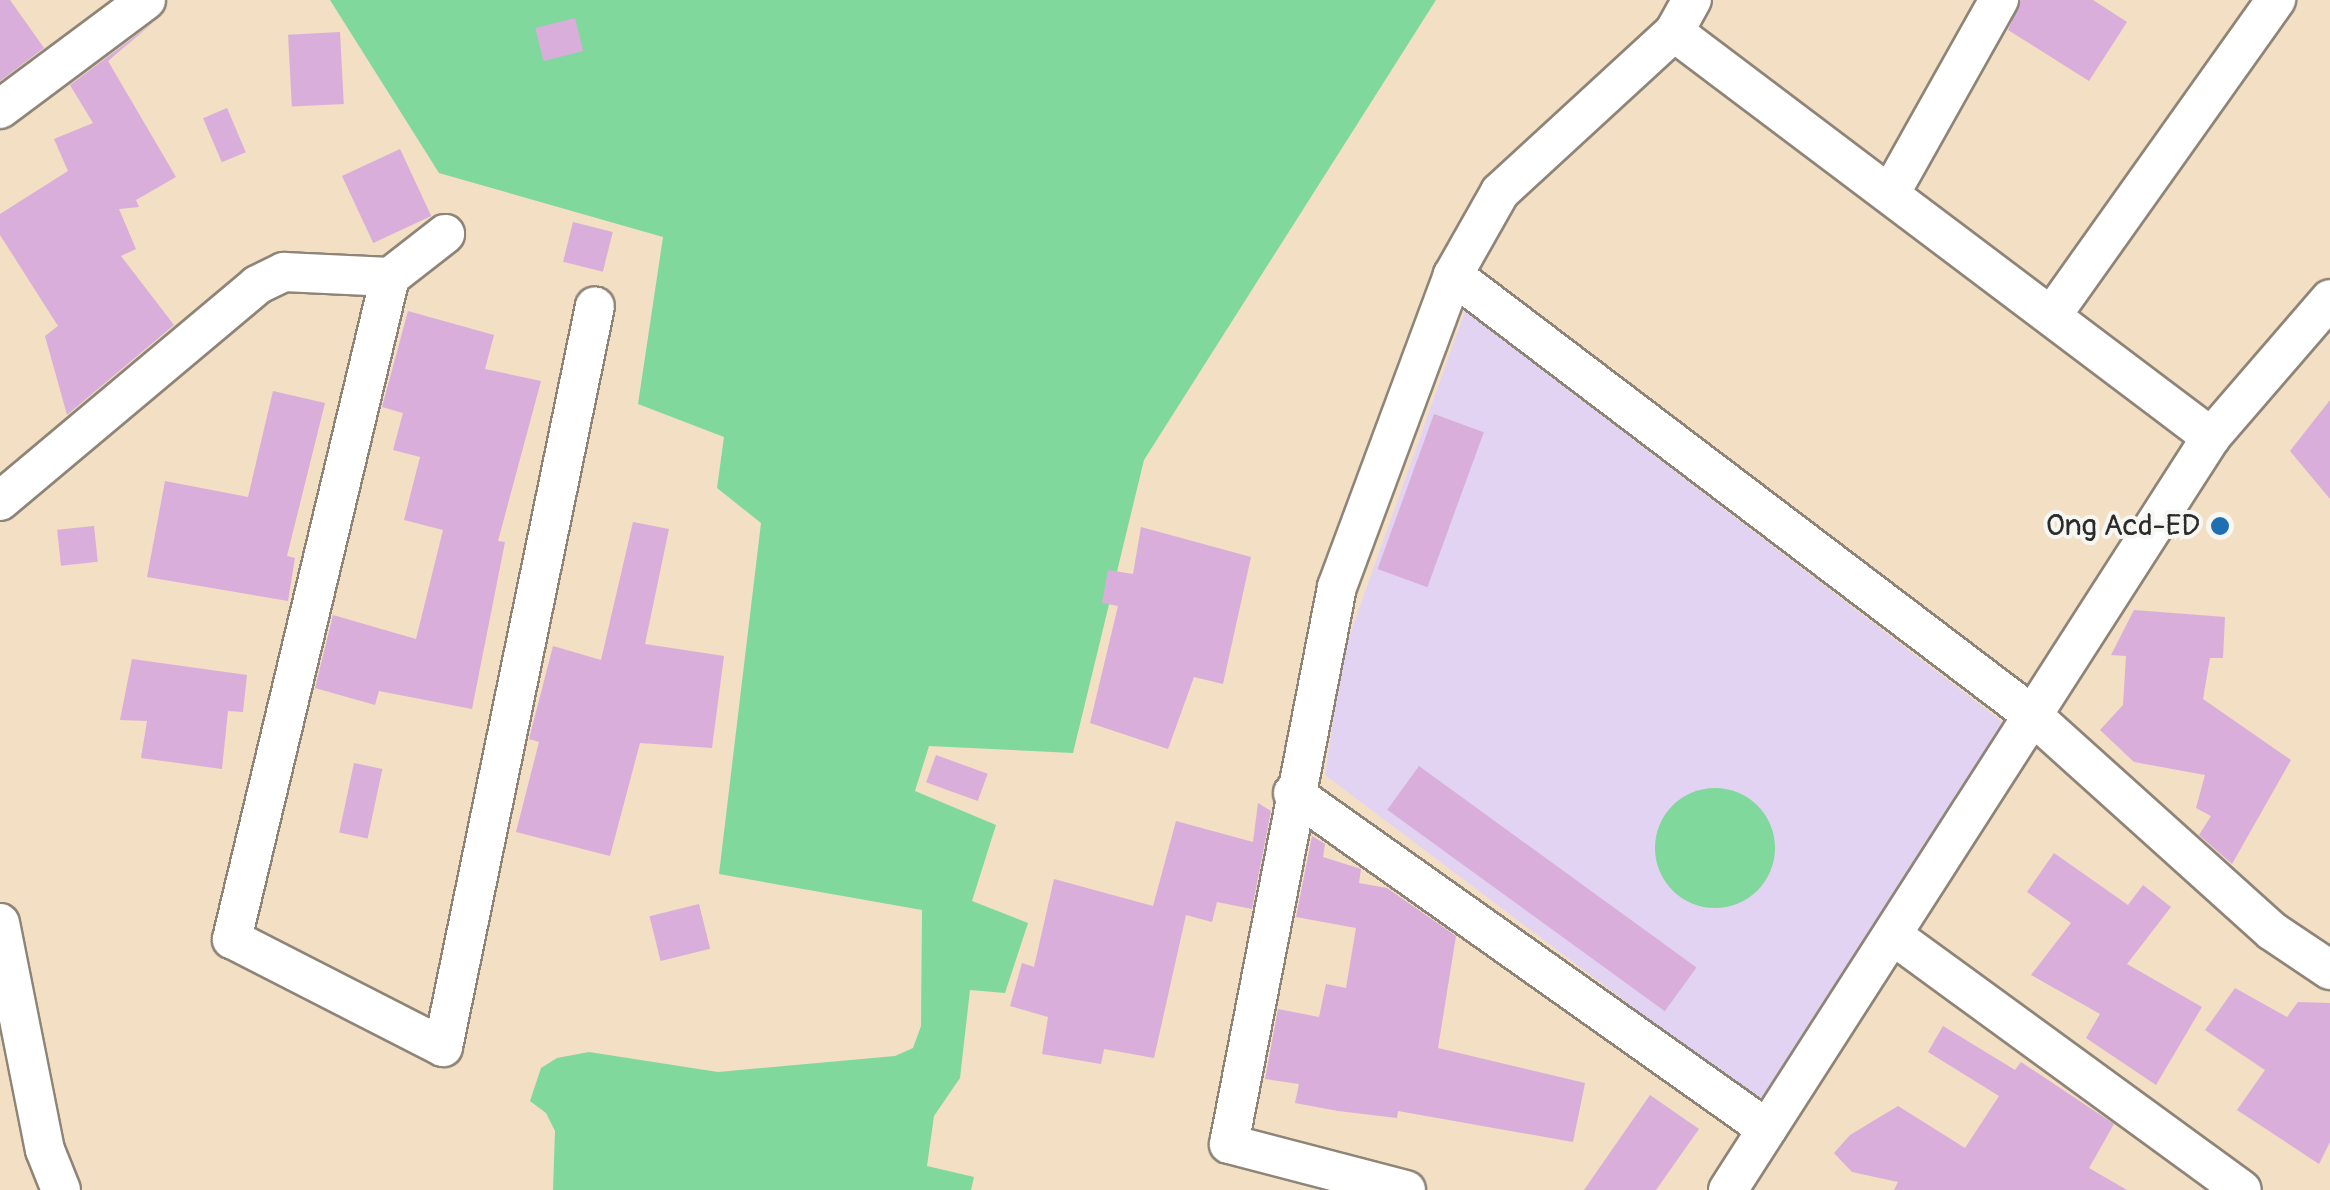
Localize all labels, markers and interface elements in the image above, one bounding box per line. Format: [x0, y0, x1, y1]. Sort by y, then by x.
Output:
place label: Ong Acd-ED [2046, 508, 2200, 544]
marker: Ong Acd-ED [2209, 515, 2231, 537]

